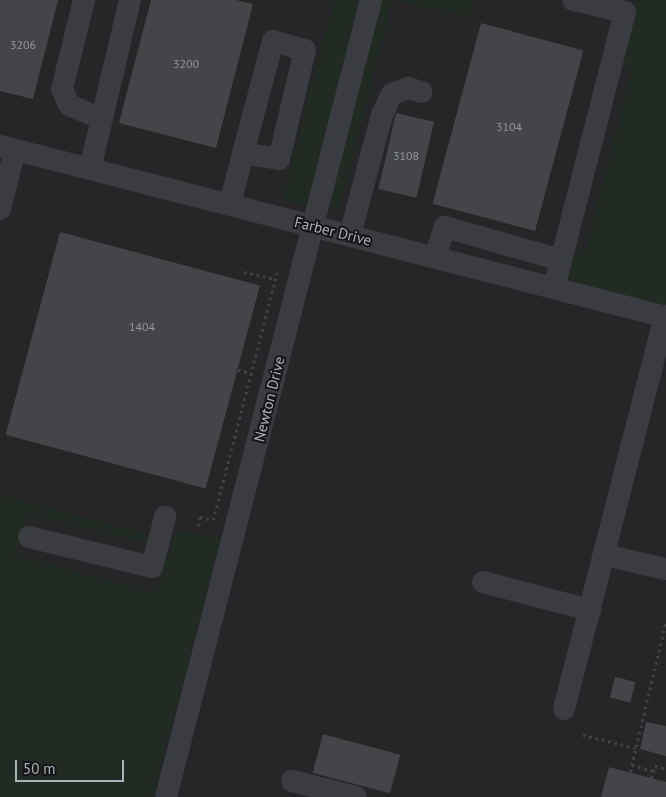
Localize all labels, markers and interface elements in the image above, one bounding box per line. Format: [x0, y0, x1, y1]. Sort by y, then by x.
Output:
house number: 3206 [10, 38, 36, 52]
house number: 3200 [173, 57, 199, 71]
house number: 3104 [496, 120, 522, 134]
house number: 3108 [393, 149, 419, 163]
street label: Farber Drive [293, 213, 373, 249]
house number: 1404 [129, 320, 155, 334]
street label: Newton Drive [250, 354, 288, 444]
scale bar [18, 750, 126, 782]
text: 50 m [23, 759, 56, 778]

